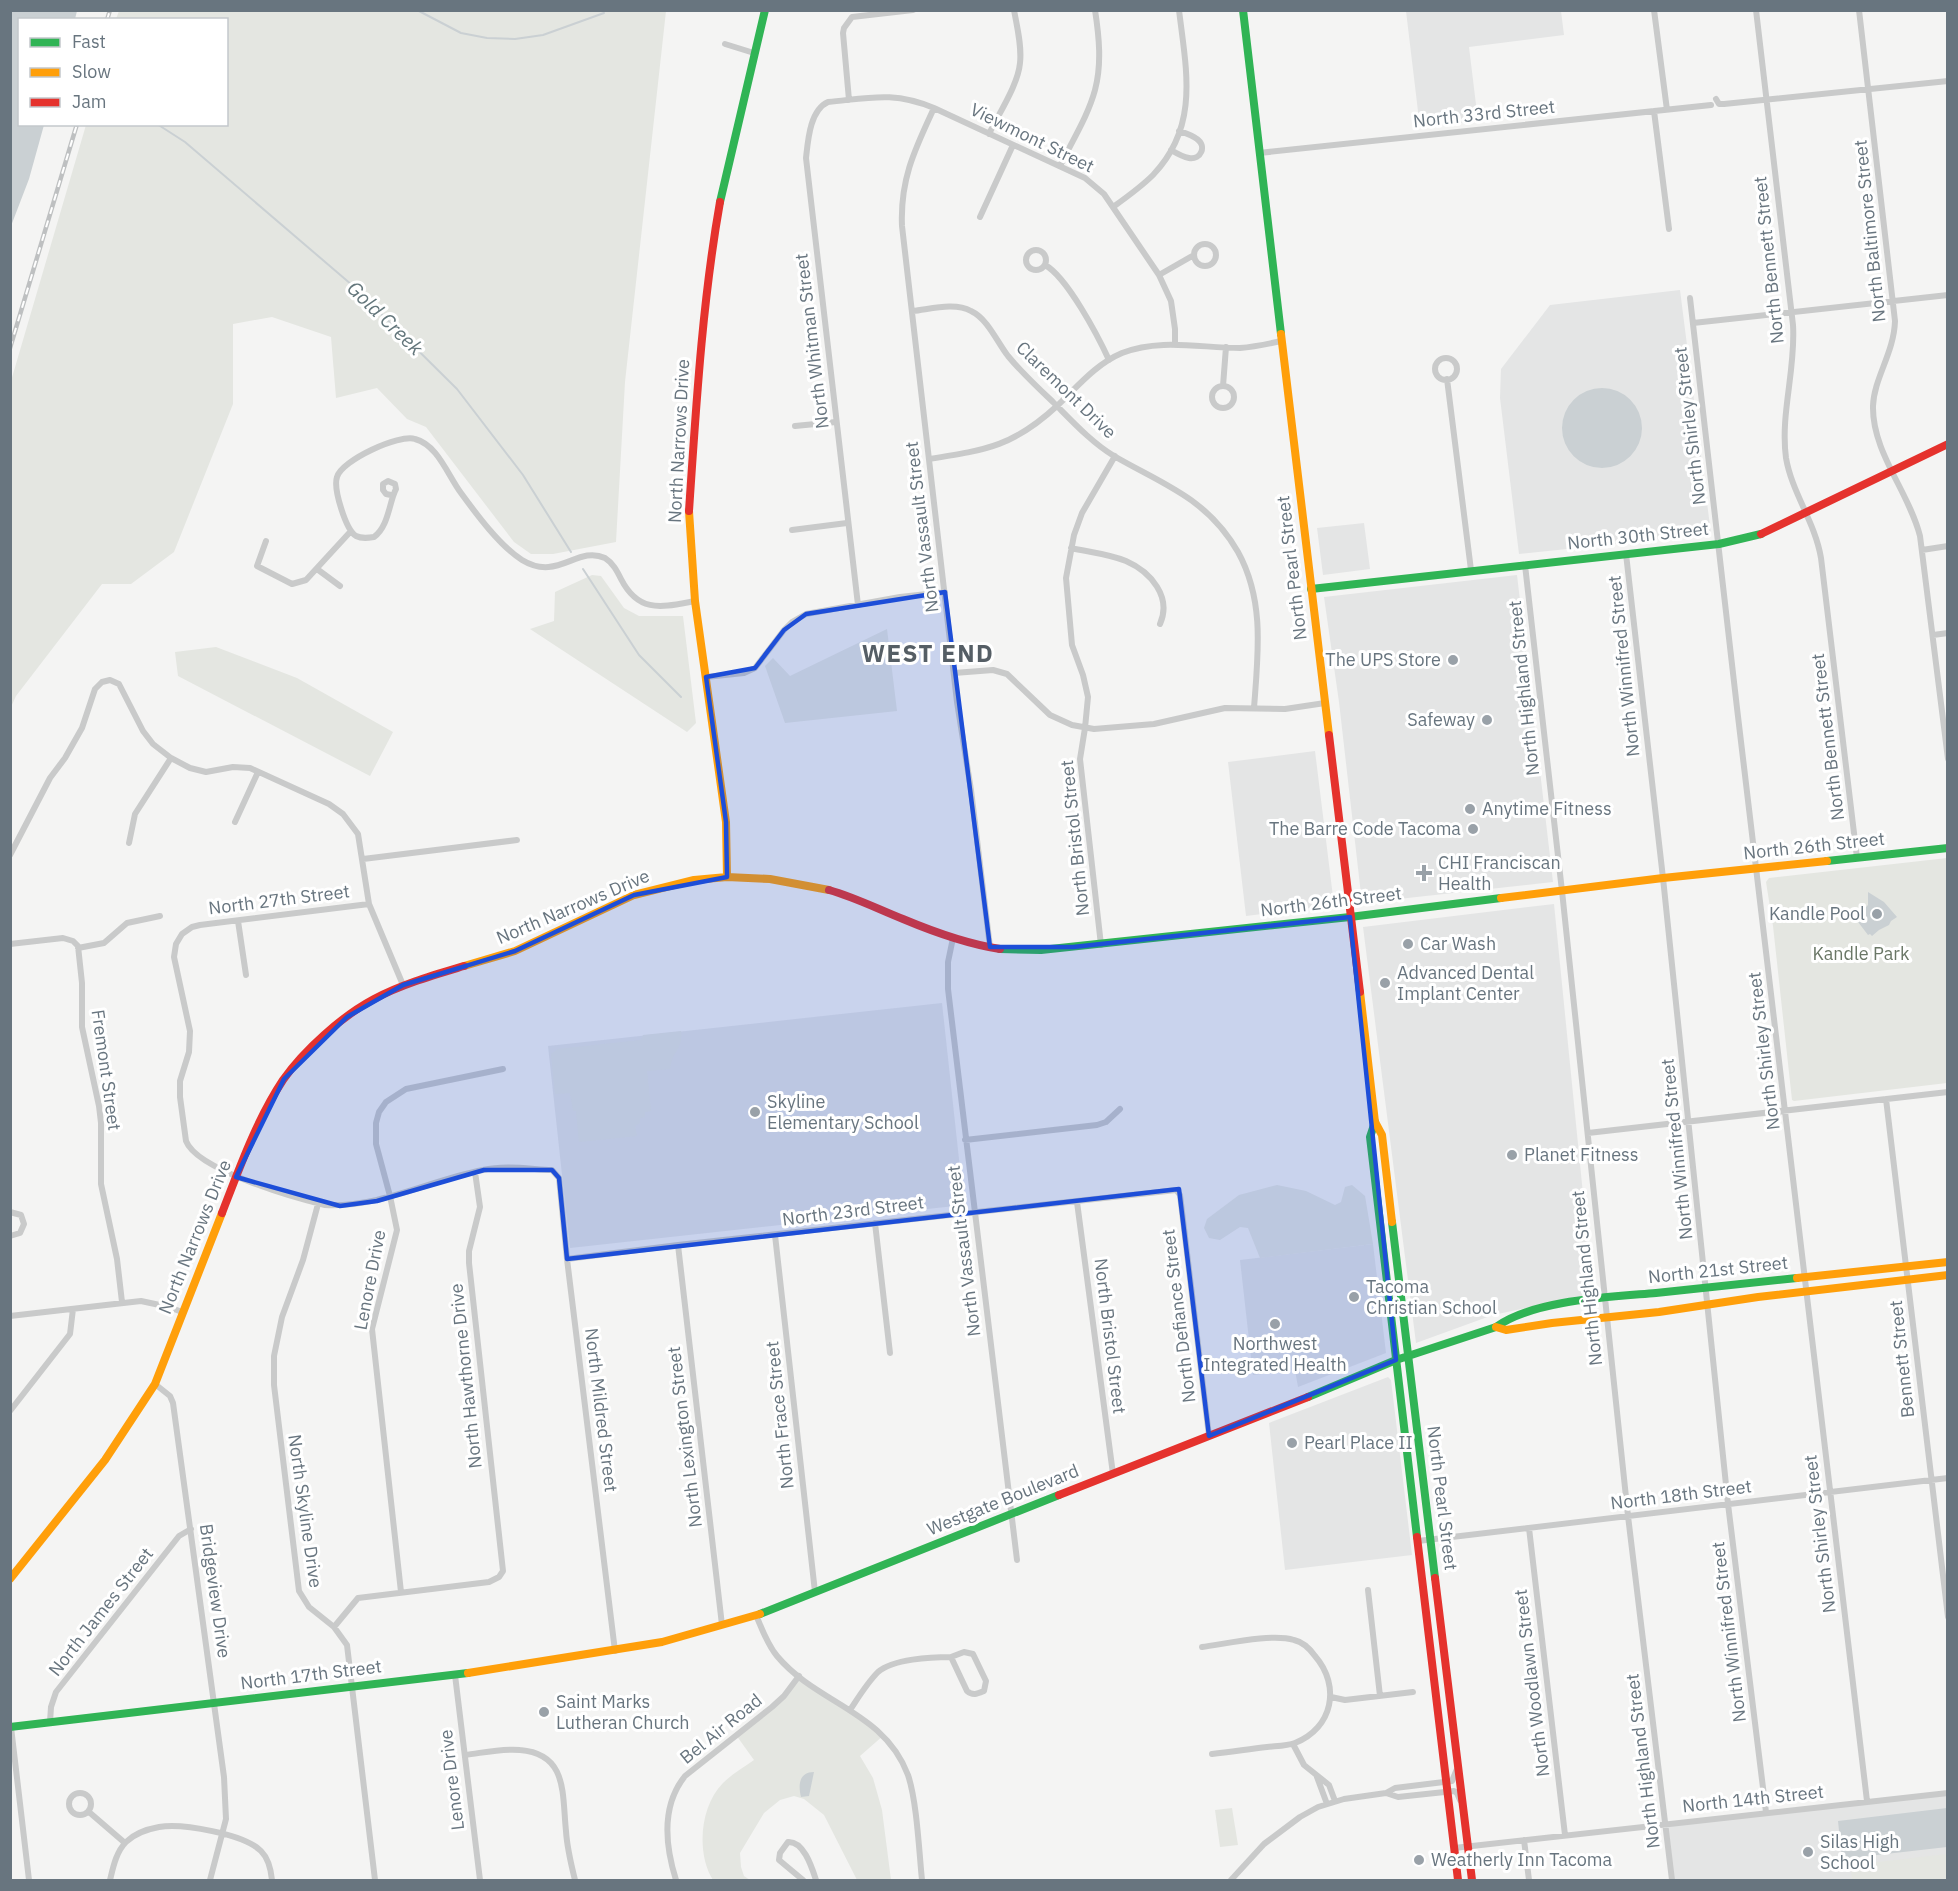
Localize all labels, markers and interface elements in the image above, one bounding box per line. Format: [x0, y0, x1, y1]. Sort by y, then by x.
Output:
legend [18, 18, 228, 126]
text: Fast [72, 30, 106, 53]
text: Slow [72, 60, 111, 83]
text: Jam [72, 90, 107, 113]
street label: North 33rd Street [1412, 95, 1556, 132]
street label: Viewmont Street [966, 98, 1098, 177]
street label: North Baltimore Street [1848, 139, 1891, 323]
street label: North Bennett Street [1748, 175, 1789, 345]
street label: North Whitman Street [789, 252, 834, 430]
water label: Gold Creek [341, 275, 430, 361]
street label: Claremont Drive [1011, 336, 1121, 443]
street label: North Shirley Street [1668, 346, 1711, 507]
street label: North Narrows Drive [663, 358, 694, 524]
street label: North Vassault Street [900, 440, 943, 614]
street label: North Pearl Street [1271, 494, 1312, 642]
street label: North 30th Street [1566, 517, 1710, 554]
street label: North Winnifred Street [1603, 574, 1644, 758]
street label: North Highland Street [1503, 599, 1544, 777]
district label: WEST END [862, 637, 994, 669]
place label: The UPS Store [1325, 648, 1441, 671]
street label: North Bennett Street [1806, 652, 1849, 822]
marker: The UPS Store [1446, 653, 1460, 667]
place label: Safeway [1407, 708, 1475, 731]
marker: Safeway [1480, 713, 1494, 727]
street label: North Bristol Street [1055, 759, 1094, 917]
place label: Anytime Fitness [1482, 797, 1612, 820]
marker: Anytime Fitness [1463, 802, 1477, 816]
place label: The Barre Code Tacoma [1269, 817, 1461, 840]
marker: The Barre Code Tacoma [1466, 822, 1480, 836]
street label: North 26th Street [1742, 827, 1886, 864]
place label: CHI Franciscan Health [1438, 851, 1561, 895]
street label: North Narrows Drive [493, 864, 653, 949]
marker: CHI Franciscan Health [1415, 864, 1433, 882]
street label: North 27th Street [207, 879, 351, 920]
street label: North 26th Street [1259, 881, 1403, 922]
place label: Kandle Pool [1769, 902, 1865, 925]
marker: Kandle Pool [1870, 907, 1884, 921]
place label: Car Wash [1420, 932, 1496, 955]
marker: Car Wash [1401, 937, 1415, 951]
park label: Kandle Park [1813, 942, 1910, 965]
place label: Advanced Dental Implant Center [1397, 961, 1534, 1005]
street label: North Shirley Street [1742, 971, 1785, 1132]
marker: Advanced Dental Implant Center [1378, 976, 1392, 990]
street label: Fremont Street [87, 1008, 126, 1132]
street label: North Winnifred Street [1656, 1057, 1697, 1241]
place label: Skyline Elementary School [767, 1090, 919, 1134]
marker: Skyline Elementary School [748, 1105, 762, 1119]
place label: Planet Fitness [1524, 1143, 1639, 1166]
marker: Planet Fitness [1505, 1148, 1519, 1162]
street label: North Narrows Drive [153, 1156, 236, 1317]
street label: North Vassault Street [942, 1164, 985, 1338]
street label: North Highland Street [1566, 1189, 1607, 1367]
street label: North 23rd Street [781, 1190, 925, 1231]
street label: Lenore Drive [349, 1228, 390, 1332]
street label: North Defiance Street [1156, 1228, 1201, 1404]
street label: North 21st Street [1647, 1251, 1789, 1288]
street label: North Bristol Street [1090, 1257, 1131, 1415]
place label: Tacoma Christian School [1366, 1275, 1497, 1319]
street label: North Hawthorne Drive [444, 1282, 487, 1470]
marker: Tacoma Christian School [1347, 1290, 1361, 1304]
street label: Bennett Street [1884, 1299, 1919, 1419]
marker: Northwest Integrated Health [1268, 1317, 1282, 1331]
street label: North Mildred Street [580, 1327, 623, 1493]
place label: Northwest Integrated Health [1203, 1332, 1347, 1376]
street label: North Frace Street [760, 1340, 799, 1490]
street label: North Lexington Street [662, 1345, 707, 1529]
street label: North Pearl Street [1422, 1424, 1463, 1572]
place label: Pearl Place II [1304, 1431, 1413, 1454]
street label: North Skyline Drive [283, 1433, 328, 1589]
marker: Pearl Place II [1285, 1436, 1299, 1450]
street label: North Shirley Street [1798, 1454, 1841, 1615]
street label: Westgate Boulevard [923, 1459, 1082, 1541]
street label: North 18th Street [1609, 1474, 1753, 1515]
street label: Bridgeview Drive [195, 1522, 236, 1660]
street label: North Winnifred Street [1706, 1540, 1751, 1724]
street label: North James Street [43, 1543, 158, 1681]
street label: North Woodlawn Street [1509, 1588, 1554, 1778]
street label: North 17th Street [239, 1654, 383, 1695]
street label: North Highland Street [1620, 1672, 1665, 1850]
street label: Bel Air Road [675, 1689, 766, 1769]
place label: Saint Marks Lutheran Church [556, 1690, 690, 1734]
marker: Saint Marks Lutheran Church [537, 1705, 551, 1719]
street label: Lenore Drive [434, 1728, 469, 1832]
street label: North 14th Street [1681, 1780, 1825, 1817]
place label: Silas High School [1820, 1830, 1899, 1874]
marker: Silas High School [1801, 1845, 1815, 1859]
place label: Weatherly Inn Tacoma [1431, 1848, 1613, 1871]
marker: Weatherly Inn Tacoma [1412, 1853, 1426, 1867]

